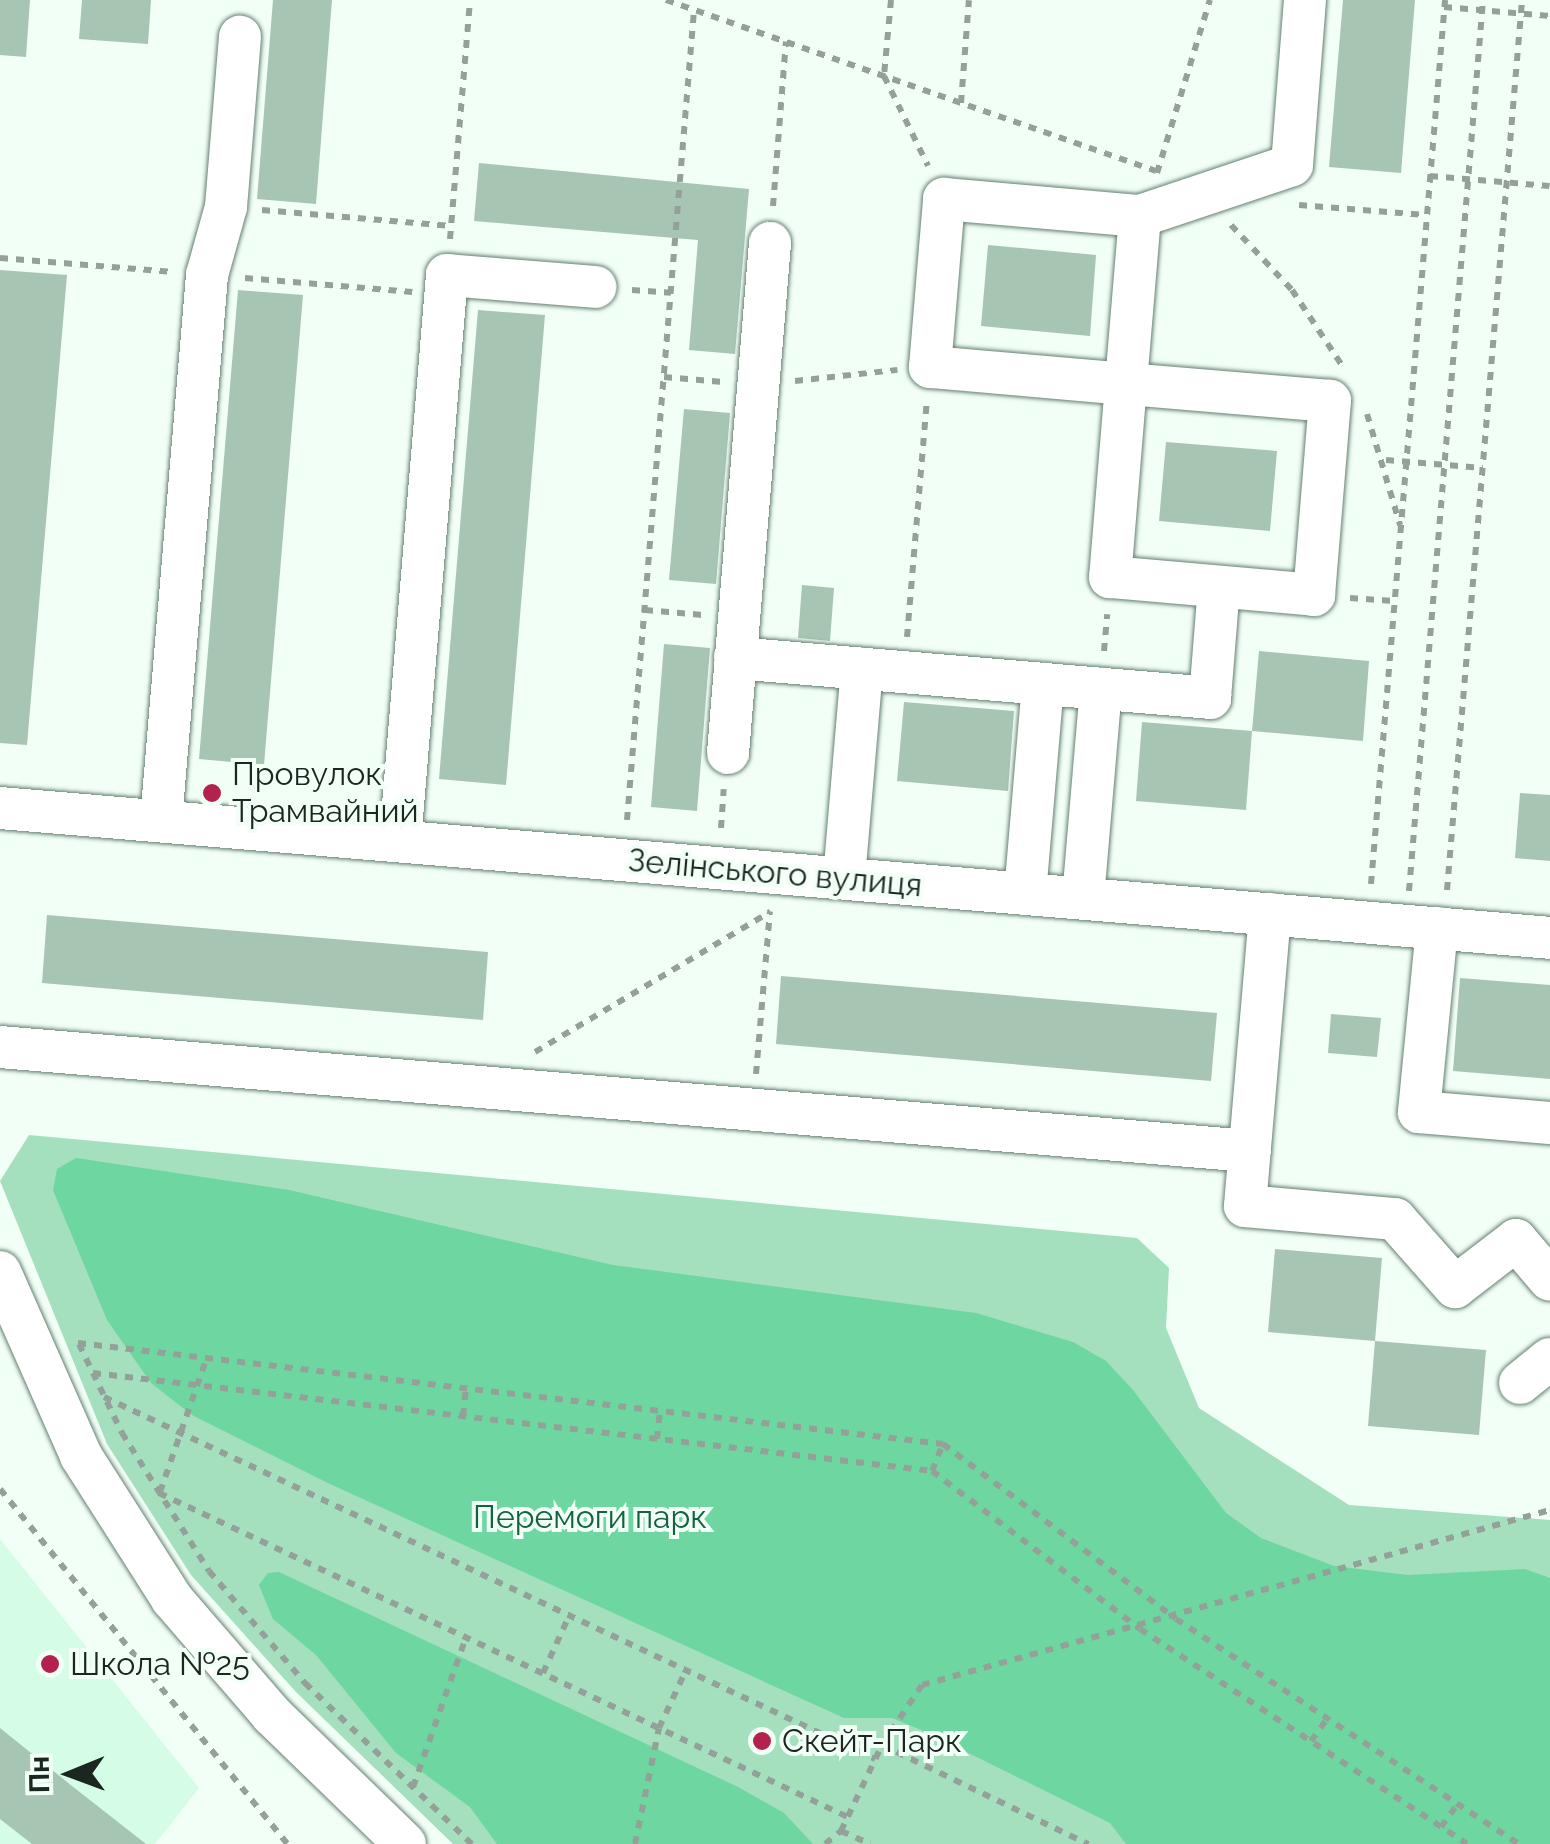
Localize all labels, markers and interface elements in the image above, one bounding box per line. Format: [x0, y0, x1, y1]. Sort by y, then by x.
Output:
place label: Провулок Трамвайний [232, 756, 419, 831]
marker: Провулок Трамвайний [201, 782, 223, 804]
street label: Зелінського вулиця [626, 841, 924, 905]
park label: Перемоги парк [473, 1498, 707, 1536]
place label: Школа №25 [70, 1645, 250, 1683]
marker: Школа №25 [39, 1653, 61, 1675]
place label: Скейт-Парк [782, 1722, 962, 1760]
north arrow [20, 1724, 120, 1824]
marker: Скейт-Парк [751, 1730, 773, 1752]
text: Пн [23, 1756, 56, 1793]

